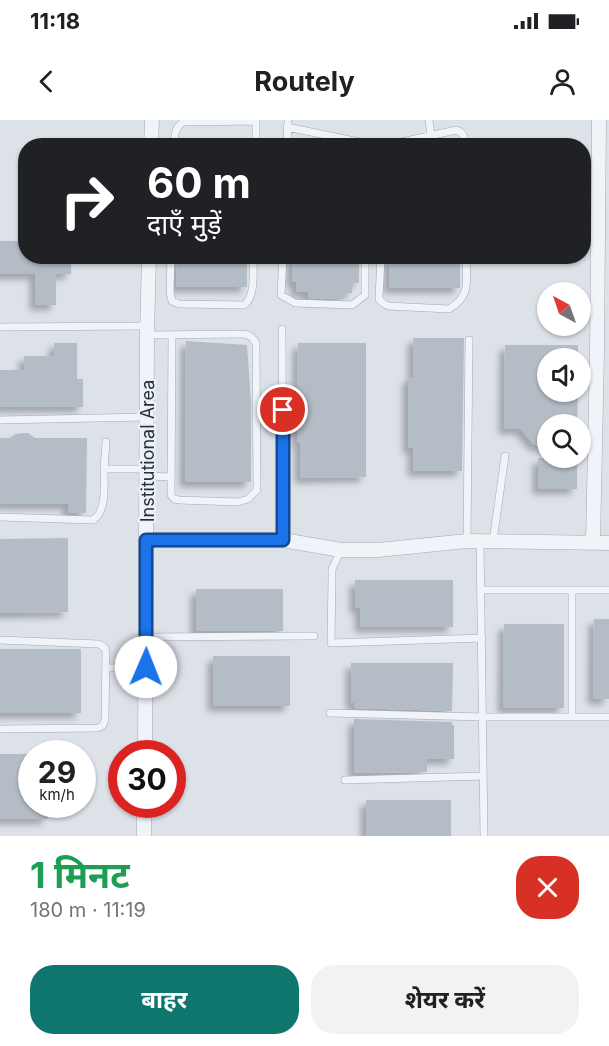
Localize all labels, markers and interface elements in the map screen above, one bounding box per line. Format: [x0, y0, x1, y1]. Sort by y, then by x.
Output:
text: 11:18 [30, 8, 80, 34]
icon: back [30, 65, 63, 98]
text: Routely [254, 65, 355, 98]
icon: person [546, 65, 579, 98]
text: 60 m [147, 157, 251, 208]
icon: right [48, 162, 126, 240]
text: दाएँ मुड़ें [147, 208, 221, 241]
north arrow [537, 282, 591, 336]
map controls [537, 282, 591, 468]
button: sound [537, 348, 591, 402]
street label: Institutional Area [137, 380, 158, 522]
pin [257, 384, 308, 435]
icon: arrive [266, 393, 299, 426]
button: search [537, 414, 591, 468]
position arrow [114, 635, 178, 699]
speed limit sign: 30 [108, 740, 186, 818]
text: 29 [38, 754, 76, 790]
text: km/h [39, 785, 75, 804]
text: 1 मिनट [30, 853, 130, 897]
button: close [516, 856, 579, 919]
text: 180 m · 11:19 [30, 898, 146, 922]
button: बाहर [30, 965, 299, 1034]
button: शेयर करें [311, 965, 579, 1034]

